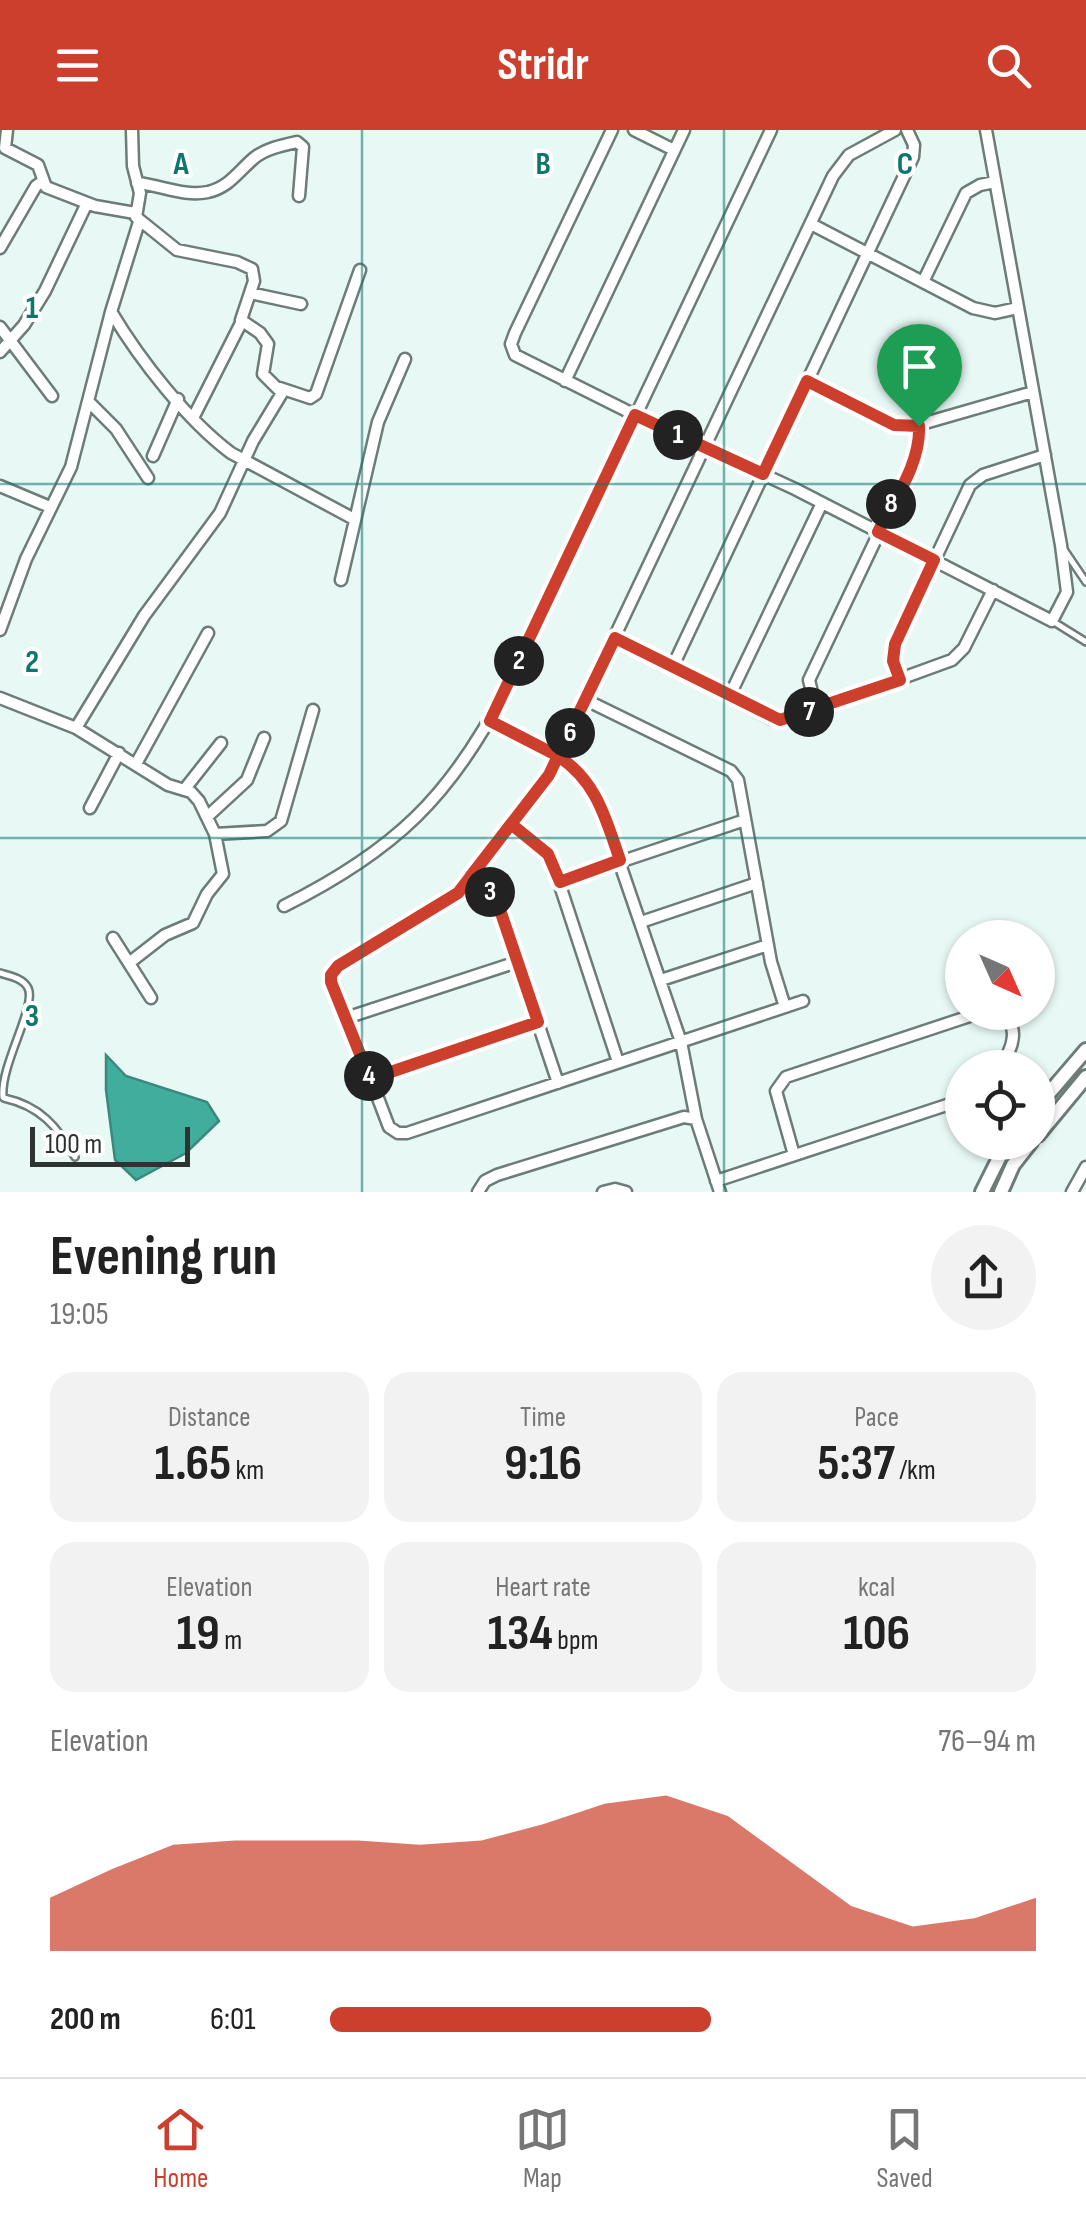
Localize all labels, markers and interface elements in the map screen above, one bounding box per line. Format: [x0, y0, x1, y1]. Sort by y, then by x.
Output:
icon: menu [50, 38, 105, 93]
text: Stridr [497, 38, 589, 93]
icon: search [981, 38, 1036, 93]
text: A [172, 145, 189, 184]
text: B [535, 145, 551, 184]
text: C [897, 145, 913, 184]
text: 1 [26, 289, 39, 328]
pin [877, 324, 962, 427]
icon: arrive [892, 339, 947, 394]
pin: 1 [653, 410, 703, 460]
text: 1 [673, 418, 683, 451]
pin: 8 [866, 479, 916, 529]
text: 8 [884, 487, 898, 520]
pin: 2 [494, 636, 544, 686]
text: 2 [25, 643, 39, 682]
text: 2 [513, 644, 525, 677]
pin: 7 [784, 687, 834, 737]
text: 7 [803, 695, 815, 728]
pin: 6 [545, 708, 595, 758]
text: 6 [563, 716, 577, 749]
pin: 3 [465, 867, 515, 917]
text: 3 [484, 875, 496, 908]
north arrow [945, 920, 1055, 1030]
map controls [945, 920, 1055, 1160]
text: 3 [25, 997, 39, 1036]
button: locate [945, 1050, 1055, 1160]
pin: 4 [344, 1051, 394, 1101]
text: 4 [362, 1059, 376, 1092]
scale bar [30, 1122, 190, 1166]
text: 100 m [45, 1128, 102, 1161]
text: Evening run [50, 1224, 277, 1291]
button: share [931, 1225, 1036, 1330]
text: 19:05 [50, 1295, 109, 1334]
text: Distance [168, 1401, 251, 1434]
text: Time [520, 1401, 566, 1434]
text: Pace [854, 1401, 899, 1434]
text: 1.65 [154, 1434, 231, 1494]
text: 9:16 [504, 1434, 582, 1494]
text: 5:37 [818, 1434, 895, 1494]
text: km [231, 1454, 264, 1487]
text: /km [895, 1454, 936, 1487]
text: Elevation [166, 1571, 253, 1604]
text: Heart rate [495, 1571, 591, 1604]
text: kcal [858, 1571, 895, 1604]
text: 19 [176, 1604, 220, 1664]
text: 134 [488, 1604, 553, 1664]
text: 106 [843, 1604, 910, 1664]
text: m [220, 1624, 242, 1657]
text: bpm [553, 1624, 598, 1657]
text: Elevation [50, 1722, 149, 1761]
text: 76–94 m [938, 1722, 1036, 1761]
text: 200 m [50, 2000, 121, 2039]
text: 6:01 [210, 2000, 256, 2039]
tab: Home [153, 2102, 208, 2195]
tab: Map [515, 2102, 570, 2195]
tab: Saved [877, 2102, 933, 2195]

